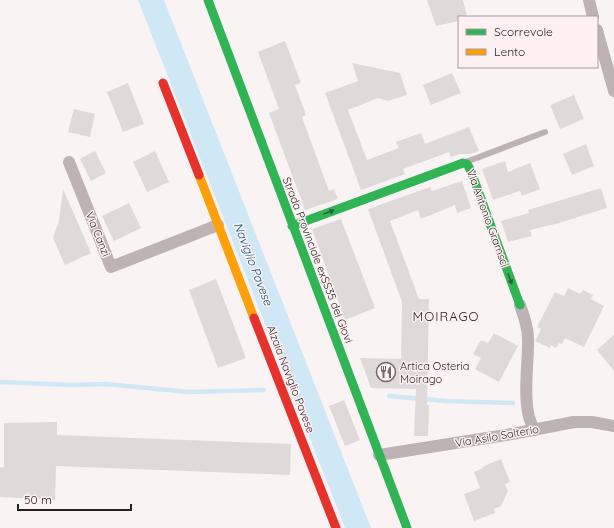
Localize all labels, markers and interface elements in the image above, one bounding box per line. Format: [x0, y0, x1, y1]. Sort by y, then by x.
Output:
legend [458, 16, 598, 68]
text: Scorrevole [494, 24, 553, 39]
text: Lento [494, 44, 525, 59]
street label: Via Antonio Gramsci [464, 167, 512, 269]
street label: Strada Provinciale exSS35 dei Giovi [280, 175, 356, 345]
one-way arrow [323, 209, 335, 215]
street label: Via Canzi [83, 210, 113, 258]
water label: Naviglio Pavese [231, 220, 277, 309]
one-way arrow [508, 273, 514, 285]
district label: MOIRAGO [412, 308, 480, 324]
street label: Alzaia Naviglio Pavese [264, 323, 318, 435]
place label: Artica Osteria Moirago [400, 359, 470, 386]
restaurant icon: Artica Osteria Moirago [375, 361, 397, 383]
street label: Via Asilo Salterio [454, 422, 540, 450]
scale bar [18, 486, 131, 512]
text: 50 m [24, 492, 52, 507]

